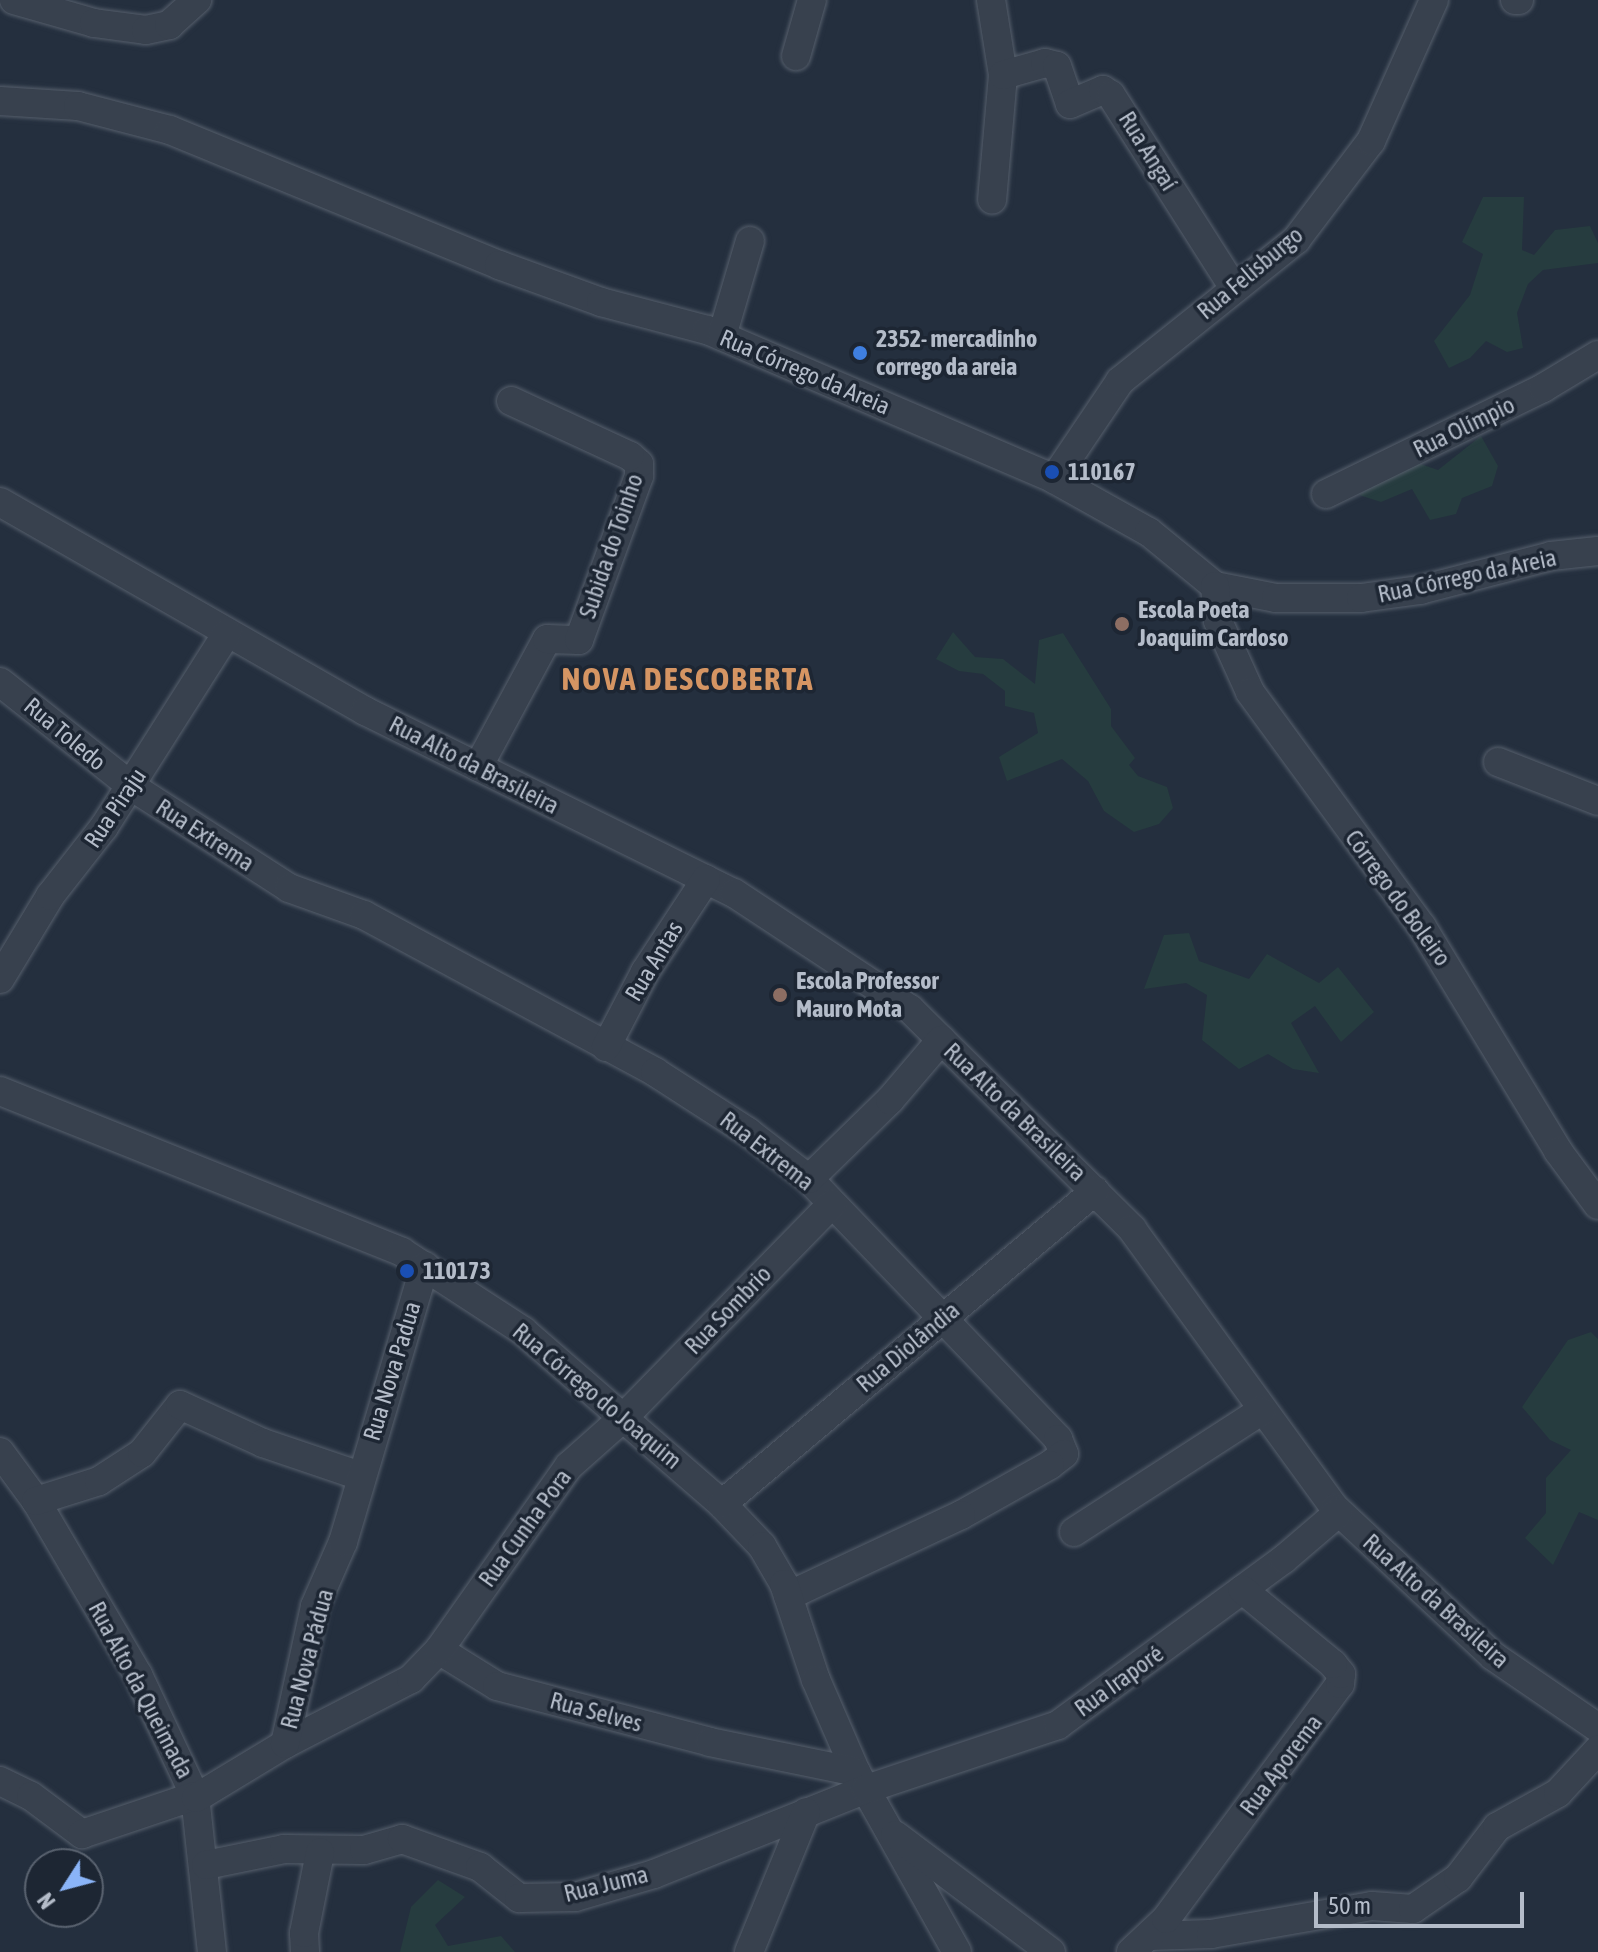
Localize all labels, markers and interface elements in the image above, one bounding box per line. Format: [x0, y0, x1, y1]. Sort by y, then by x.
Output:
street label: Rua Angaí [1112, 106, 1184, 196]
street label: Rua Felisburgo [1191, 221, 1309, 325]
street label: Rua Córrego da Areia [716, 323, 894, 421]
place label: 2352- mercadinho corrego da areia [876, 325, 1037, 381]
marker: 2352- mercadinho corrego da areia [851, 344, 869, 362]
street label: Rua Olímpio [1409, 390, 1519, 464]
place label: 110167 [1068, 458, 1136, 486]
marker: 110167 [1043, 463, 1061, 481]
street label: Subida do Toinho [573, 470, 649, 622]
street label: Rua Córrego da Areia [1375, 543, 1559, 609]
place label: Escola Poeta Joaquim Cardoso [1138, 596, 1289, 652]
marker: Escola Poeta Joaquim Cardoso [1113, 615, 1131, 633]
district label: NOVA DESCOBERTA [561, 660, 815, 698]
street label: Rua Toledo [18, 691, 112, 777]
street label: Rua Alto da Brasileira [384, 710, 564, 820]
street label: Rua Piraju [78, 763, 152, 853]
street label: Rua Extrema [150, 793, 260, 877]
street label: Córrego do Boleiro [1339, 824, 1457, 972]
street label: Rua Antas [619, 916, 689, 1006]
place label: Escola Professor Mauro Mota [796, 967, 939, 1023]
marker: Escola Professor Mauro Mota [771, 986, 789, 1004]
street label: Rua Alto da Brasileira [938, 1037, 1092, 1187]
street label: Rua Extrema [714, 1105, 820, 1197]
place label: 110173 [423, 1257, 491, 1285]
street label: Rua Sombrio [679, 1260, 777, 1360]
marker: 110173 [398, 1262, 416, 1280]
street label: Rua Diolândia [851, 1296, 965, 1398]
street label: Rua Nova Padua [357, 1298, 427, 1444]
street label: Rua Córrego do Joaquim [507, 1317, 687, 1475]
street label: Rua Cunha Pora [473, 1463, 577, 1593]
street label: Rua Alto da Brasileira [1357, 1528, 1515, 1674]
street label: Rua Nova Pádua [274, 1586, 340, 1732]
street label: Rua Alto da Queimada [82, 1597, 200, 1783]
street label: Rua Iraporé [1069, 1639, 1169, 1723]
street label: Rua Selves [547, 1686, 645, 1738]
street label: Rua Aporema [1234, 1709, 1328, 1821]
north arrow [24, 1848, 104, 1928]
street label: Rua Juma [561, 1860, 651, 1908]
scale bar [1318, 1876, 1528, 1926]
text: N [32, 1888, 61, 1914]
text: 50 m [1328, 1892, 1371, 1919]

